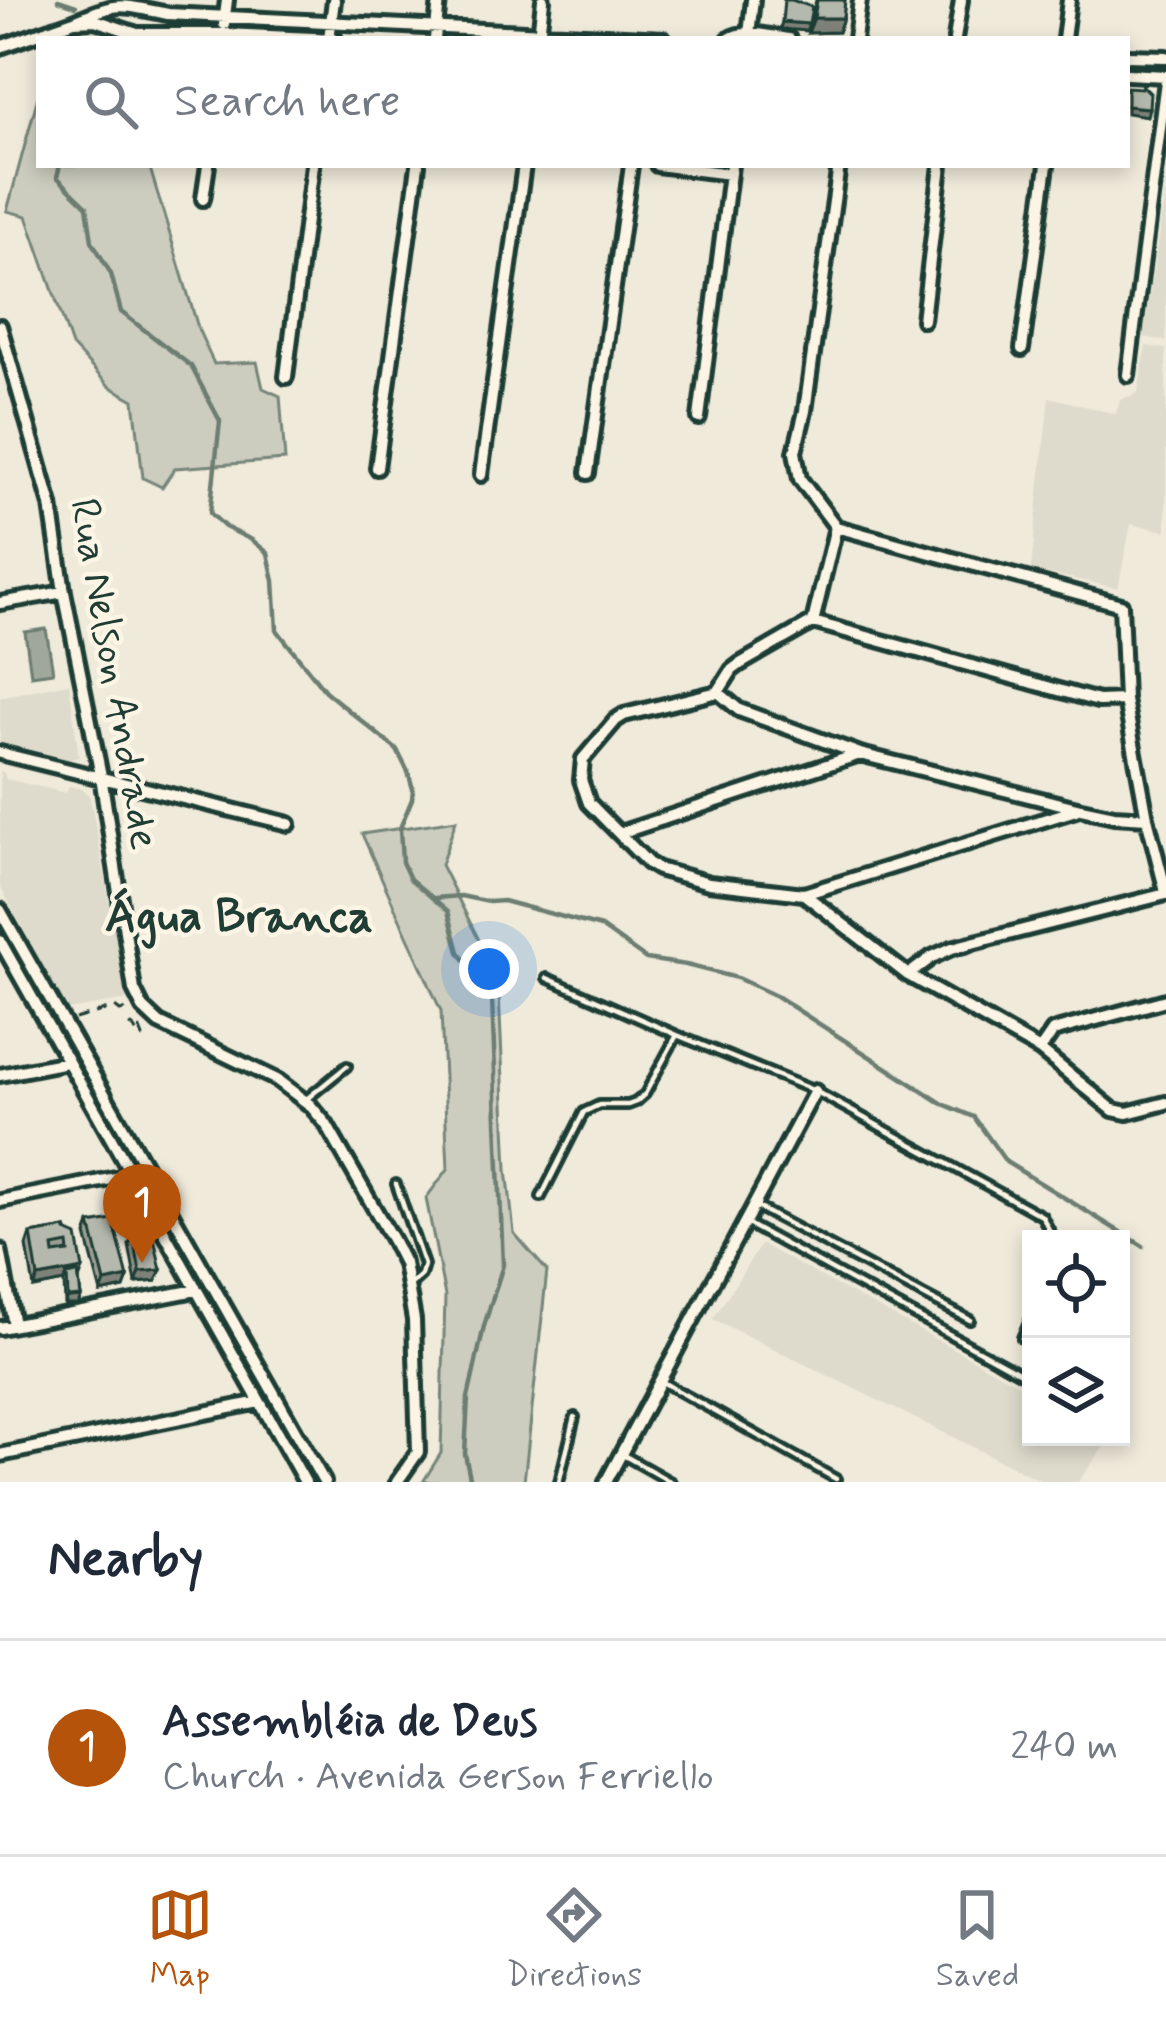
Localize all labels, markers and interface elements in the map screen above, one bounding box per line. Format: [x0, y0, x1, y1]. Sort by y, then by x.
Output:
search box [36, 36, 1130, 168]
icon: search [78, 69, 144, 135]
text: Search here [174, 73, 401, 132]
street label: Rua Nelson Andrade [55, 494, 171, 854]
district label: Água Branca [105, 886, 373, 949]
your location [459, 939, 519, 999]
pin: 1 [103, 1164, 181, 1263]
map controls [1022, 1230, 1130, 1446]
button: locate [1022, 1230, 1130, 1338]
button: layers [1022, 1338, 1130, 1446]
text: Nearby [48, 1527, 203, 1593]
text: Assembléia de Deus [162, 1693, 537, 1752]
text: 1 [78, 1722, 96, 1773]
text: 240 m [1010, 1722, 1118, 1773]
text: Church · Avenida Gerson Ferriello [162, 1752, 714, 1803]
tab: Map [147, 1882, 213, 1998]
tab: Directions [506, 1882, 642, 1998]
tab: Saved [936, 1882, 1019, 1998]

